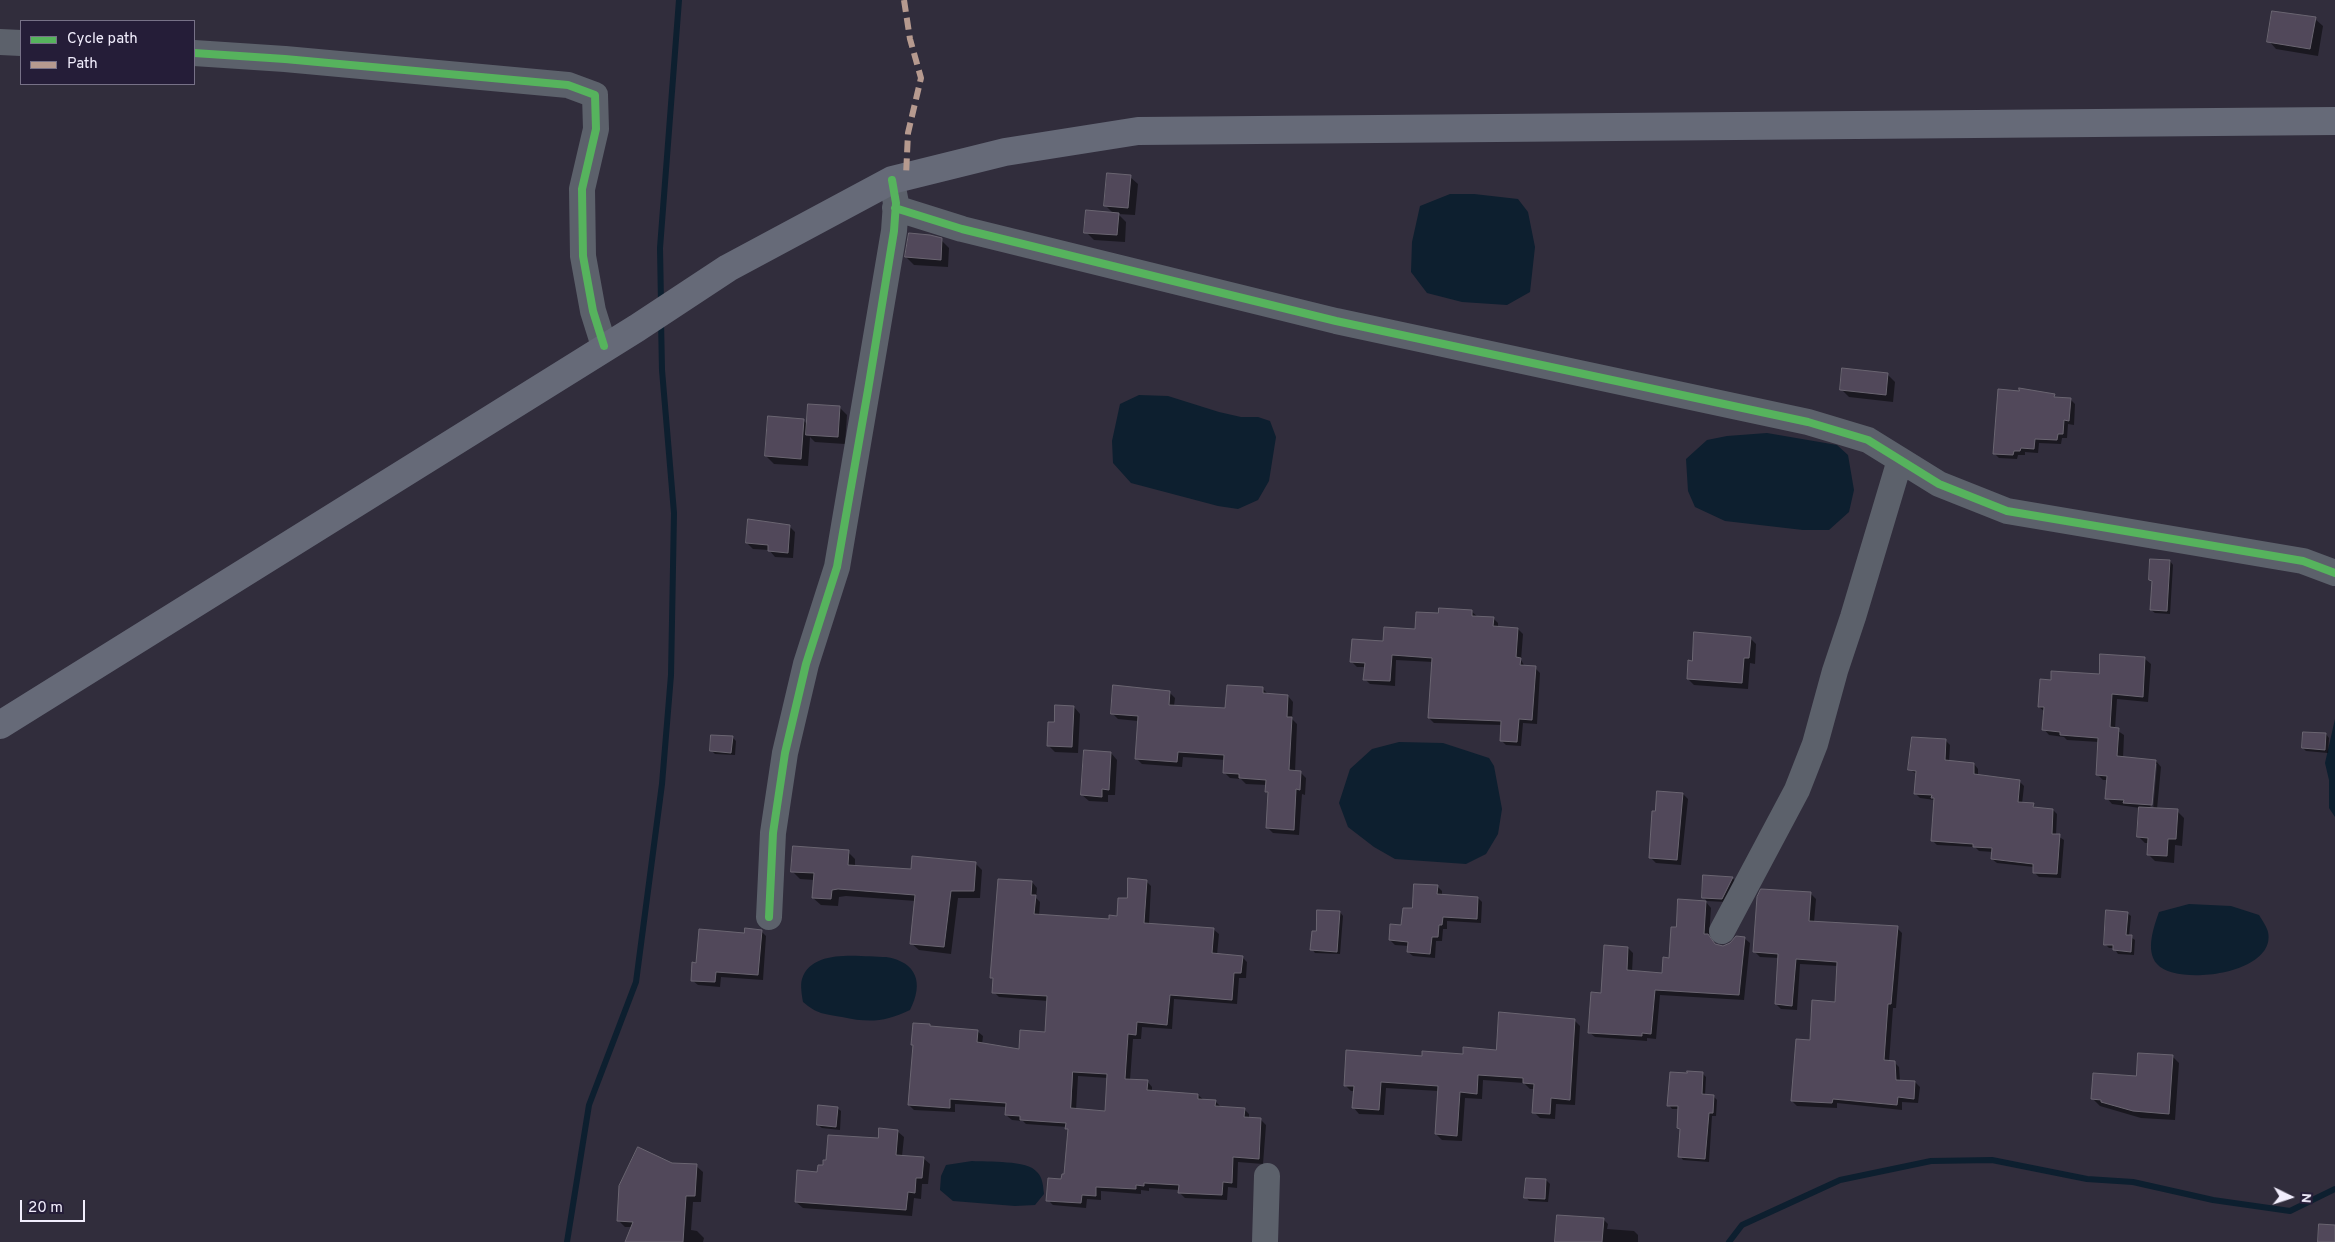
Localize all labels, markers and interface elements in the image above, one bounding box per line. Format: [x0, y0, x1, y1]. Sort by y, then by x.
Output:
legend [20, 20, 195, 85]
text: Cycle path [67, 30, 138, 49]
text: Path [67, 55, 98, 74]
north arrow [2265, 1172, 2315, 1222]
scale bar [22, 1190, 88, 1222]
text: N [2297, 1192, 2314, 1204]
text: 20 m [28, 1199, 63, 1218]

